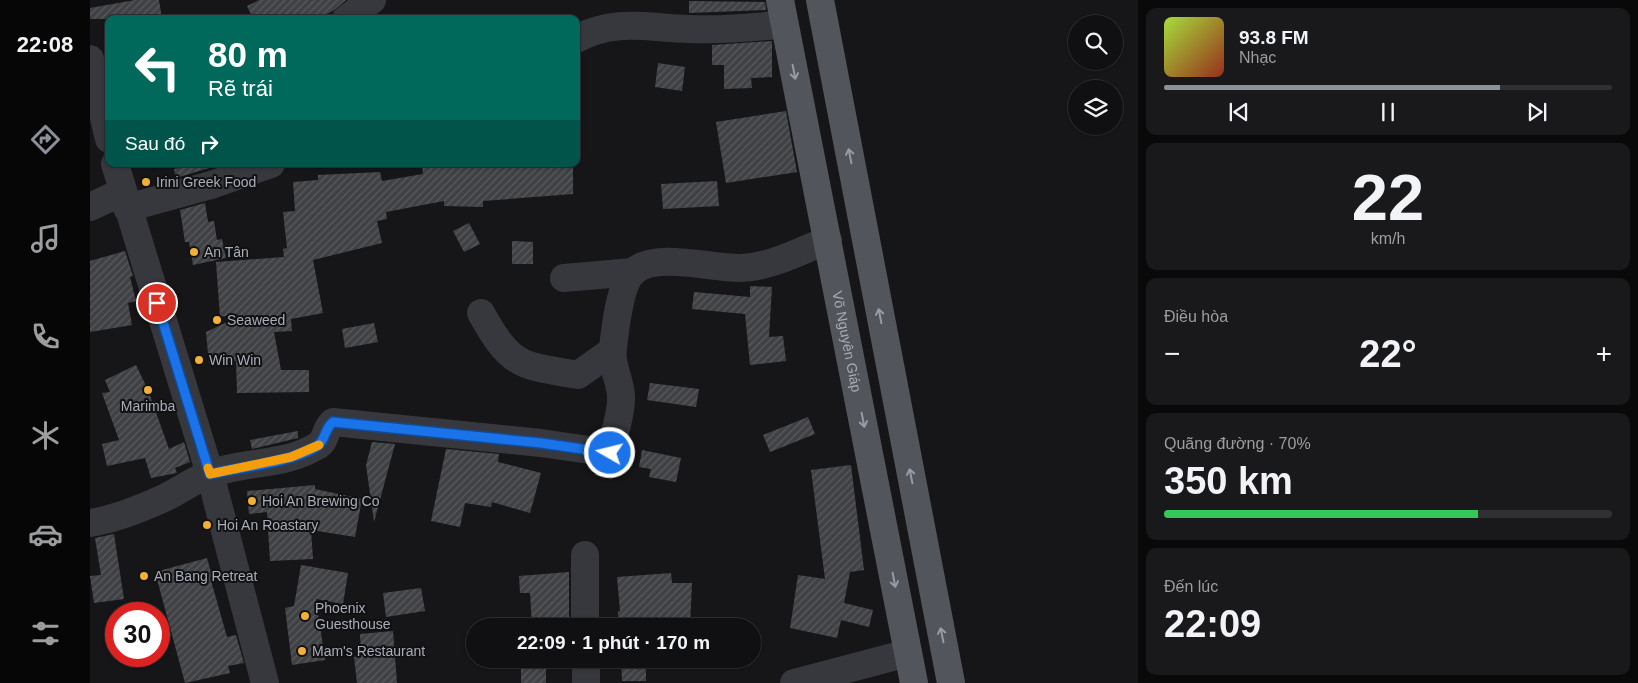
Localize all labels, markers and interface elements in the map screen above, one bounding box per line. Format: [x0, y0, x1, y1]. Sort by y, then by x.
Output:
map controls [1068, 15, 1123, 135]
button: search [1068, 15, 1123, 70]
text: 93.8 FM [1239, 27, 1309, 48]
text: 22:08 [17, 32, 73, 57]
icon: left [125, 35, 190, 100]
text: 80 m [208, 35, 288, 74]
text: Nhạc [1239, 49, 1276, 66]
one-way arrow [790, 64, 799, 80]
text: Rẽ trái [208, 76, 273, 101]
button: layers [1068, 80, 1123, 135]
icon: previous [1225, 98, 1253, 126]
icon: pause [1374, 98, 1402, 126]
icon: next [1523, 98, 1551, 126]
icon: directions [28, 122, 63, 157]
icon: right [195, 130, 223, 158]
text: Sau đó [125, 133, 185, 154]
one-way arrow [844, 149, 854, 165]
text: 22 [1352, 161, 1424, 234]
place label: Irini Greek Food [156, 174, 256, 190]
marker: Irini Greek Food [140, 176, 152, 188]
icon: music [28, 221, 63, 256]
text: km/h [1371, 230, 1405, 247]
place label: An Tân [204, 244, 249, 260]
marker: An Tân [188, 246, 200, 258]
pin [136, 282, 178, 324]
icon: arrive [143, 289, 171, 317]
street label: Võ Nguyên Giáp [829, 289, 865, 394]
one-way arrow [875, 308, 885, 324]
text: Điều hòa [1164, 308, 1228, 325]
place label: Seaweed [227, 312, 285, 328]
marker: Seaweed [211, 314, 223, 326]
icon: phone [28, 319, 63, 354]
text: 22° [1359, 333, 1417, 375]
text: − [1164, 338, 1180, 369]
text: + [1596, 338, 1612, 369]
place label: Win Win [209, 352, 261, 368]
marker: Win Win [193, 354, 205, 366]
marker: Marimba [142, 384, 154, 396]
place label: Marimba [121, 398, 175, 414]
one-way arrow [859, 412, 868, 428]
icon: climate [28, 418, 63, 453]
position arrow [583, 426, 635, 478]
text: Quãng đường · 70% [1164, 435, 1311, 452]
text: 350 km [1164, 460, 1293, 502]
one-way arrow [906, 468, 915, 484]
place label: Hoi An Brewing Co [262, 493, 380, 509]
marker: Hoi An Brewing Co [246, 495, 258, 507]
icon: car [28, 517, 63, 552]
place label: Hoi An Roastary [217, 517, 318, 533]
marker: Hoi An Roastary [201, 519, 213, 531]
place label: An Bang Retreat [154, 568, 258, 584]
marker: An Bang Retreat [138, 570, 150, 582]
one-way arrow [890, 571, 899, 587]
text: Đến lúc [1164, 578, 1218, 595]
place label: Phoenix Guesthouse [315, 600, 391, 632]
speed limit sign: 30 [105, 602, 170, 667]
text: 22:09 [1164, 603, 1261, 645]
marker: Phoenix Guesthouse [299, 610, 311, 622]
icon: filters [28, 616, 63, 651]
one-way arrow [936, 628, 946, 644]
text: 22:09 · 1 phút · 170 m [517, 632, 710, 653]
place label: Mam's Restaurant [312, 643, 425, 659]
marker: Mam's Restaurant [296, 645, 308, 657]

